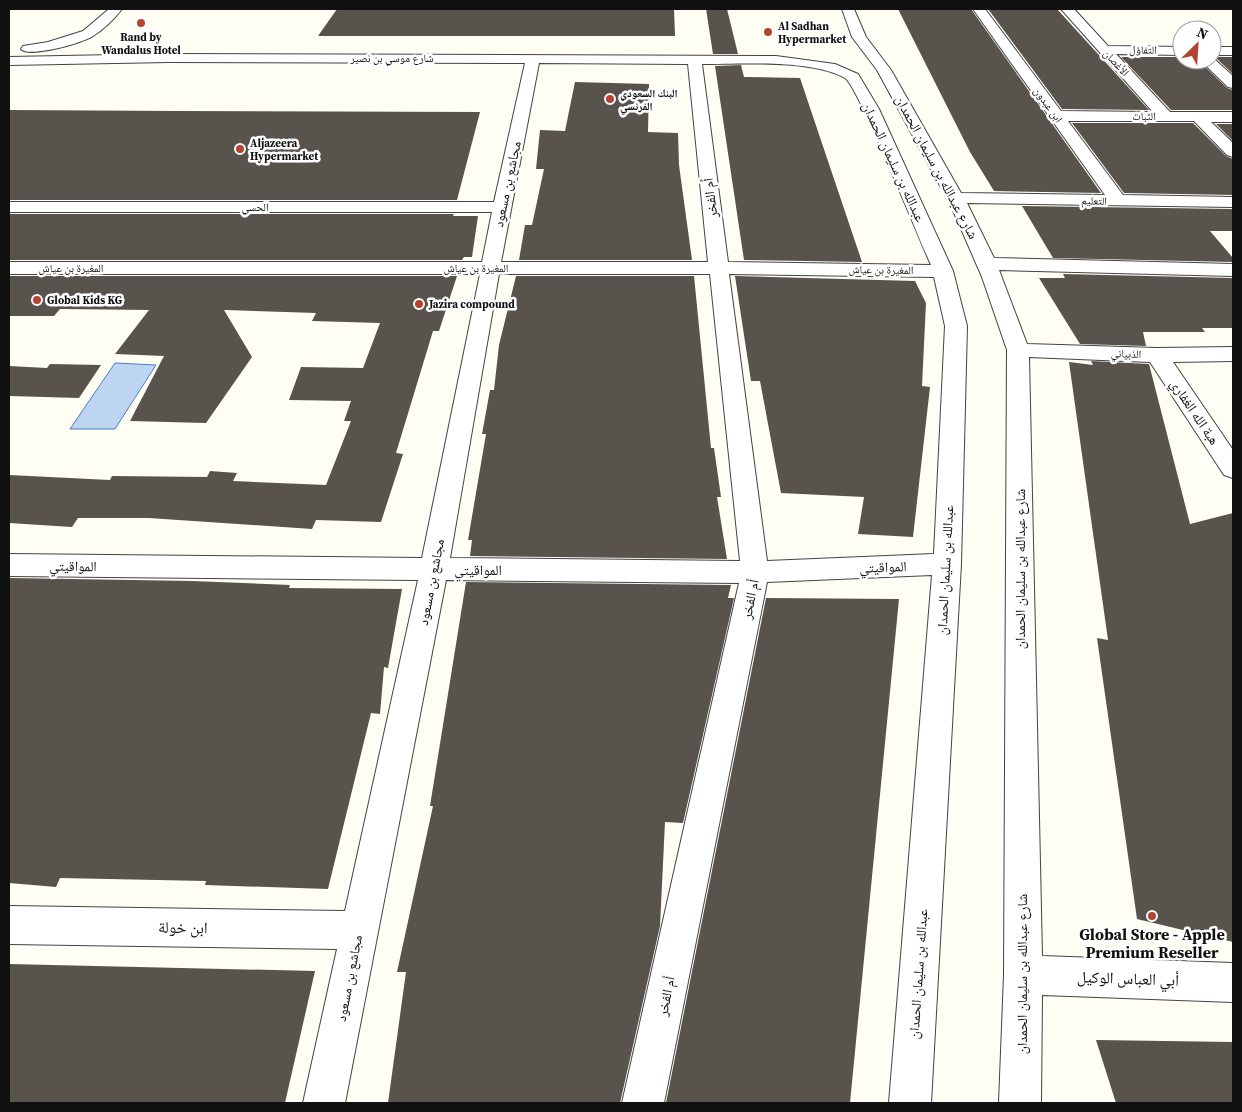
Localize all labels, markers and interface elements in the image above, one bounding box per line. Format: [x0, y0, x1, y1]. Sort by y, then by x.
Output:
marker: Rand by Wandalus Hotel [135, 17, 147, 29]
place label: Al Sadhan Hypermarket [778, 19, 847, 47]
north arrow [1172, 20, 1222, 70]
text: N [1194, 22, 1211, 44]
marker: Al Sadhan Hypermarket [762, 26, 774, 38]
place label: Rand by Wandalus Hotel [101, 30, 181, 58]
street label: التفاؤل [1129, 42, 1157, 58]
street label: الأغصان [1100, 46, 1132, 80]
street label: شارع موسي بن نصير [349, 51, 434, 66]
street label: ابن عبدون [1030, 84, 1066, 126]
place label: البنك السعودي الفرنسي [620, 86, 678, 114]
street label: شارع عبدالله بن سليمان الحمدان [891, 92, 983, 242]
marker: البنك السعودي الفرنسي [604, 93, 616, 105]
street label: عبدالله بن سليمان الحمدان [857, 99, 931, 225]
street label: الثبات [1132, 109, 1156, 124]
place label: Aljazeera Hypermarket [250, 136, 319, 164]
street label: مجاشع بن مسعود [488, 139, 526, 229]
marker: Aljazeera Hypermarket [234, 143, 246, 155]
street label: أم الفخر [698, 177, 722, 220]
street label: التعليم [1081, 193, 1107, 209]
street label: الحسي [241, 200, 269, 215]
street label: المغيرة بن عياش [39, 261, 103, 276]
street label: المغيرة بن عياش [444, 261, 508, 276]
street label: المغيرة بن عياش [848, 262, 914, 278]
place label: Global Kids KG [47, 293, 123, 308]
marker: Global Kids KG [31, 294, 43, 306]
place label: Jazira compound [428, 297, 515, 312]
marker: Jazira compound [413, 298, 425, 310]
street label: الذبياني [1110, 346, 1142, 363]
street label: هبة الله الغفاري [1164, 375, 1224, 450]
street label: شارع عبدالله بن سليمان الحمدان [1010, 489, 1030, 649]
street label: عبدالله بن سليمان الحمدان [932, 504, 958, 636]
street label: مجاشع بن مسعود [413, 537, 449, 627]
street label: المواقيتي [49, 556, 97, 578]
street label: المواقيتي [859, 556, 907, 579]
street label: المواقيتي [454, 560, 502, 582]
street label: أم الفخر [736, 577, 764, 622]
street label: شارع عبدالله بن سليمان الحمدان [1012, 894, 1032, 1054]
street label: عبدالله بن سليمان الحمدان [903, 908, 933, 1040]
marker: Global Store - Apple Premium Reseller [1146, 910, 1158, 922]
street label: ابن خولة [158, 916, 208, 938]
place label: Global Store - Apple Premium Reseller [1079, 923, 1225, 963]
street label: مجاشع بن مسعود [331, 933, 367, 1023]
street label: أبي العباس الوكيل [1077, 965, 1179, 993]
street label: أم الفخر [652, 974, 680, 1019]

